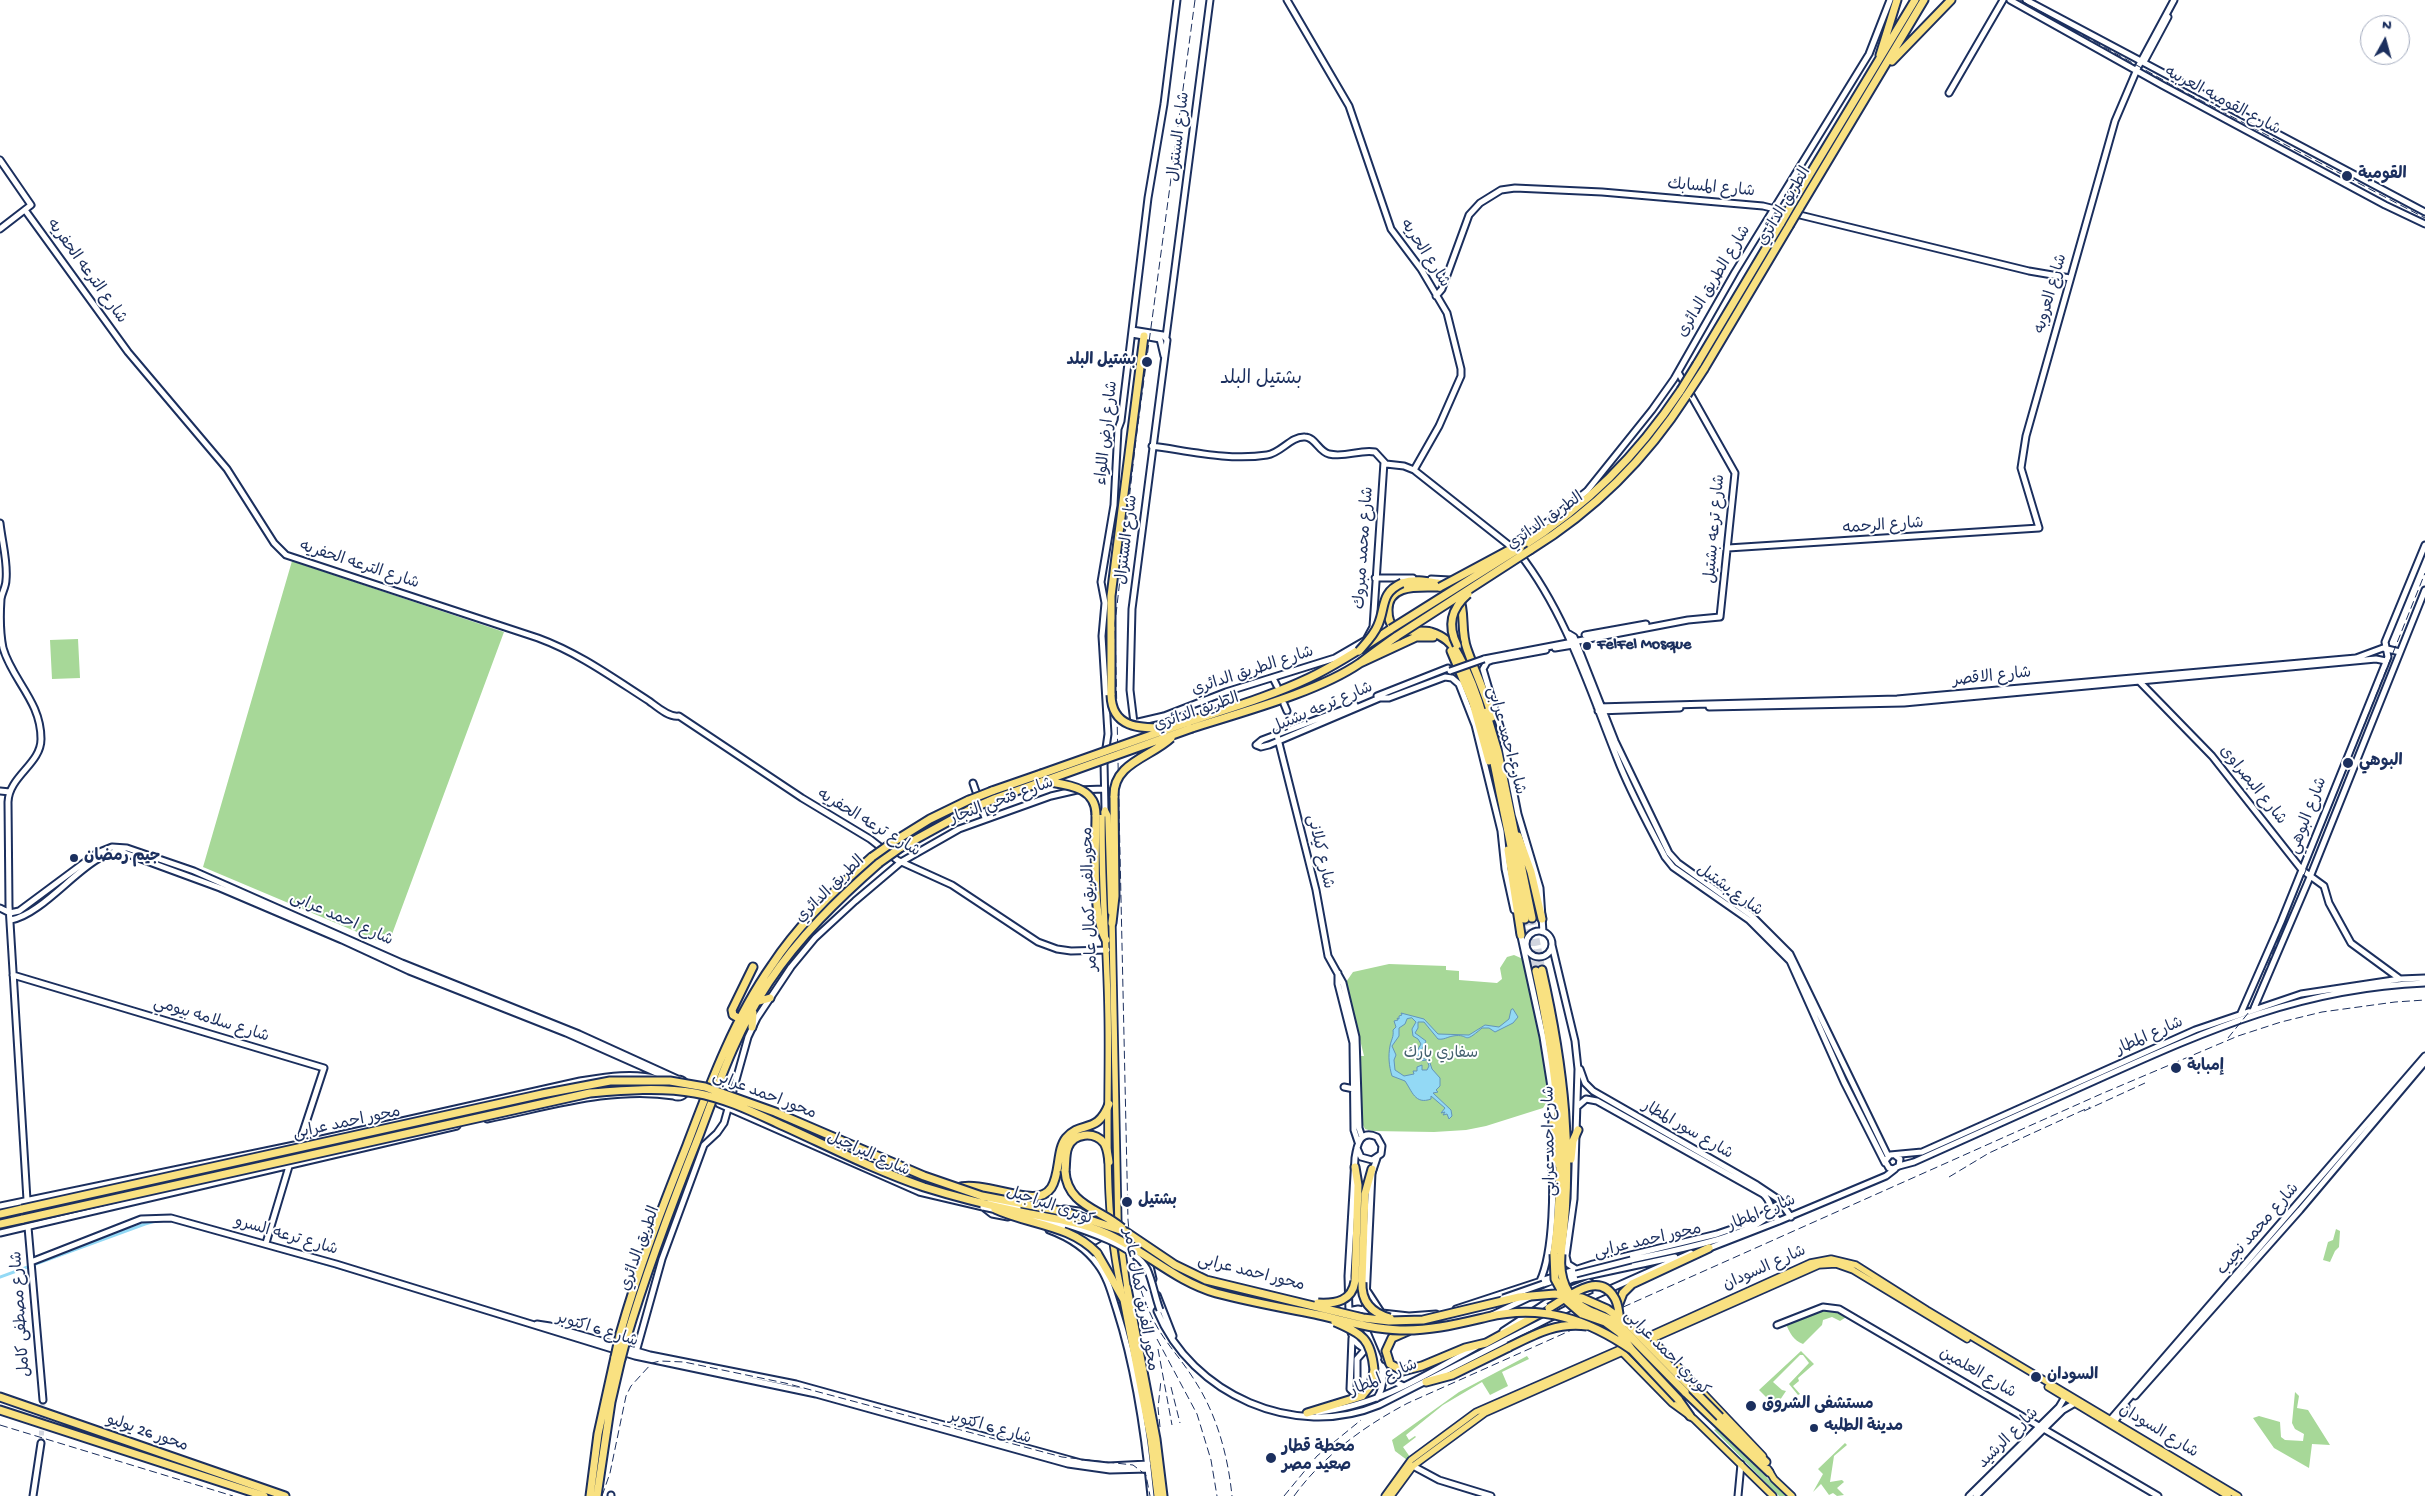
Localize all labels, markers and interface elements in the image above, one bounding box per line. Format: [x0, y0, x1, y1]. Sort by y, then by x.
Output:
north arrow [2360, 15, 2410, 65]
text: N [2381, 17, 2392, 35]
street label: شارع القوميه العربيه [2161, 63, 2283, 141]
street label: شارع السنترال [1165, 91, 1195, 183]
street label: الطريق الدائري [1754, 164, 1816, 250]
place label: القومية [2358, 166, 2407, 186]
marker: القومية [2340, 169, 2354, 183]
street label: شارع المسابك [1666, 176, 1756, 202]
street label: شارع الترعه الحفريه [42, 216, 130, 328]
street label: شارع الحريه [1395, 216, 1453, 292]
street label: شارع الطريق الدائرى [1674, 223, 1756, 341]
street label: شارع العروبه [2031, 252, 2073, 336]
place label: بشتيل البلد [1067, 352, 1136, 372]
marker: بشتيل البلد [1140, 355, 1154, 369]
district label: بشتيل البلد [1220, 369, 1302, 391]
street label: شارع ارض اللواء [1093, 380, 1123, 486]
street label: شارع ترعه بشتيل [1702, 474, 1730, 584]
street label: شارع محمد مبروك [1351, 486, 1379, 610]
street label: الطريق الدائري [1504, 489, 1588, 555]
street label: شارع السنترال [1113, 494, 1143, 586]
street label: شارع الرحمه [1842, 515, 1924, 539]
street label: شارع الترعه الحفريه [297, 538, 421, 594]
place label: FelFel Mosque [1597, 636, 1691, 656]
marker: FelFel Mosque [1581, 640, 1593, 652]
street label: شارع الطريق الدائري [1190, 643, 1316, 701]
street label: شارع الاقصر [1952, 664, 2032, 692]
street label: شارع ترعه بشتيل [1268, 679, 1376, 739]
street label: شارع احمد عرابى [1481, 685, 1529, 797]
street label: الطريق الدائري [1152, 689, 1242, 737]
street label: شارع البصراوى [2214, 743, 2290, 829]
place label: البوهي [2359, 753, 2403, 773]
marker: البوهي [2341, 756, 2355, 770]
street label: شارع فتحي النجار [947, 774, 1057, 830]
street label: شارع البوهي [2286, 775, 2332, 857]
street label: شارع ترعه الحفريه [813, 786, 923, 862]
street label: شارع كيلانى [1301, 813, 1337, 891]
street label: محور الفريق كمال عامر [1079, 827, 1103, 971]
place label: جيم رمضان [84, 848, 160, 868]
marker: جيم رمضان [68, 852, 80, 864]
street label: الطريق الدائري [792, 852, 870, 928]
street label: شارع بشتيل [1692, 860, 1766, 922]
street label: شارع احمد عرابى [287, 889, 395, 951]
street label: شارع سلامه بيومي [151, 994, 271, 1048]
street label: شارع المطار [2113, 1014, 2187, 1060]
park label: سفاري بارك [1404, 1045, 1478, 1065]
place label: إمبابة [2187, 1058, 2224, 1078]
marker: إمبابة [2169, 1061, 2183, 1075]
street label: محور احمد عرابى [709, 1067, 819, 1125]
street label: شارع احمد عرابى [1540, 1085, 1562, 1197]
street label: شارع سور المطار [1638, 1097, 1736, 1165]
street label: محور احمد عرابى [291, 1103, 403, 1145]
street label: شارع البراجيل [824, 1128, 912, 1182]
street label: شارع محمد نجيب [2214, 1180, 2304, 1280]
street label: كوبرى البراجيل [1004, 1183, 1096, 1231]
place label: بشتيل [1138, 1192, 1177, 1212]
street label: شارع المطار [1725, 1192, 1799, 1236]
marker: بشتيل [1120, 1195, 1134, 1209]
street label: الطريق الدائري [617, 1204, 665, 1294]
street label: شارع ترعه السرو [232, 1213, 340, 1261]
street label: محور احمد عرابى [1593, 1220, 1703, 1264]
street label: محور الفريق كمال عامر [1117, 1227, 1161, 1373]
street label: شارع السودان [1720, 1242, 1810, 1296]
street label: شارع مصطفى كامل [8, 1250, 36, 1378]
street label: محور احمد عرابى [1196, 1251, 1306, 1297]
street label: كوبري احمد عرابى [1619, 1307, 1713, 1401]
street label: شارع 6 اكتوبر [554, 1309, 640, 1353]
street label: شارع العلمين [1935, 1344, 2019, 1404]
street label: شارع المطار [1347, 1356, 1421, 1402]
place label: السودان [2047, 1367, 2098, 1387]
marker: السودان [2029, 1370, 2043, 1384]
place label: مستشفى الشروق [1762, 1396, 1874, 1416]
marker: مستشفى الشروق [1744, 1399, 1758, 1413]
street label: شارع السودان [2115, 1401, 2201, 1463]
street label: شارع الرشيد [1974, 1404, 2044, 1474]
street label: شارع 6 اكتوبر [947, 1408, 1033, 1450]
street label: محور 26 يوليو [104, 1411, 190, 1457]
place label: مدينة الطلبه [1824, 1418, 1903, 1438]
marker: مدينة الطلبه [1808, 1422, 1820, 1434]
place label: محطة قطار صعيد مصر [1282, 1439, 1355, 1477]
marker: محطة قطار صعيد مصر [1264, 1451, 1278, 1465]

